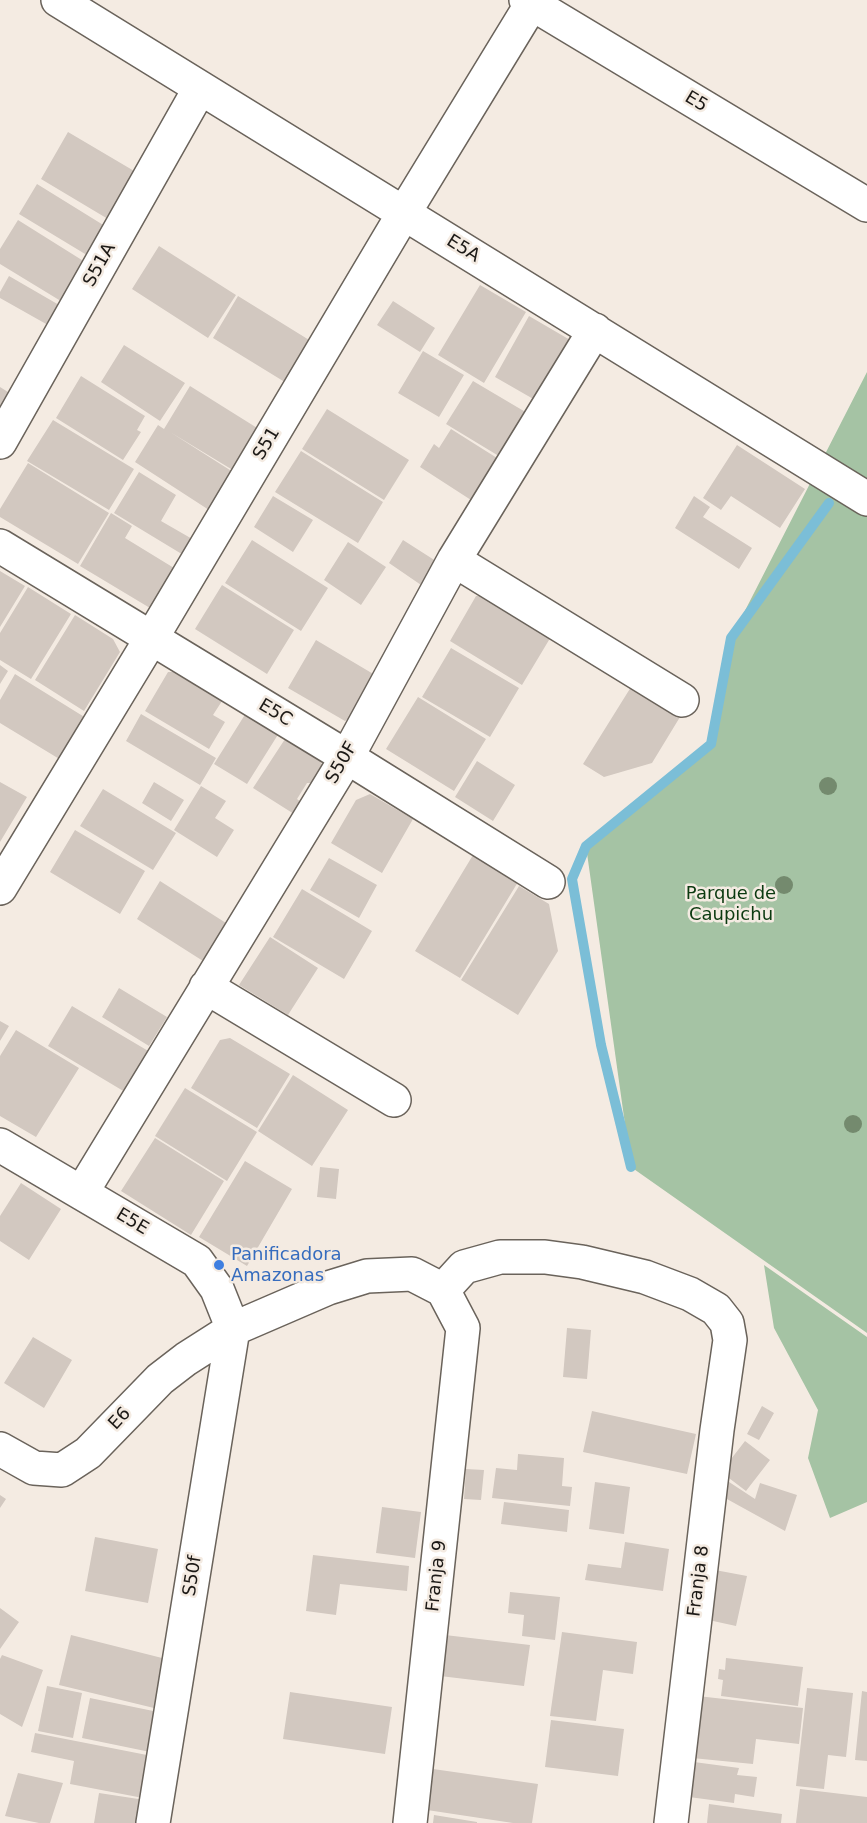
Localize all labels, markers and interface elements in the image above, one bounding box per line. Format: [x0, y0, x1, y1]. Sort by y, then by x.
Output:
street label: E5 [681, 87, 711, 117]
street label: E5A [442, 231, 484, 267]
street label: S51A [79, 239, 121, 291]
street label: S51 [249, 424, 285, 464]
street label: E5C [254, 695, 296, 731]
street label: S50F [321, 738, 363, 788]
park label: Parque de Caupichu [686, 883, 776, 926]
street label: E5E [112, 1204, 152, 1240]
place label: Panificadora Amazonas [231, 1244, 342, 1286]
marker: Panificadora Amazonas [212, 1258, 226, 1272]
street label: E6 [104, 1403, 136, 1435]
street label: Franja 9 [422, 1539, 452, 1613]
street label: Franja 8 [684, 1544, 714, 1618]
street label: S50f [179, 1554, 207, 1598]

